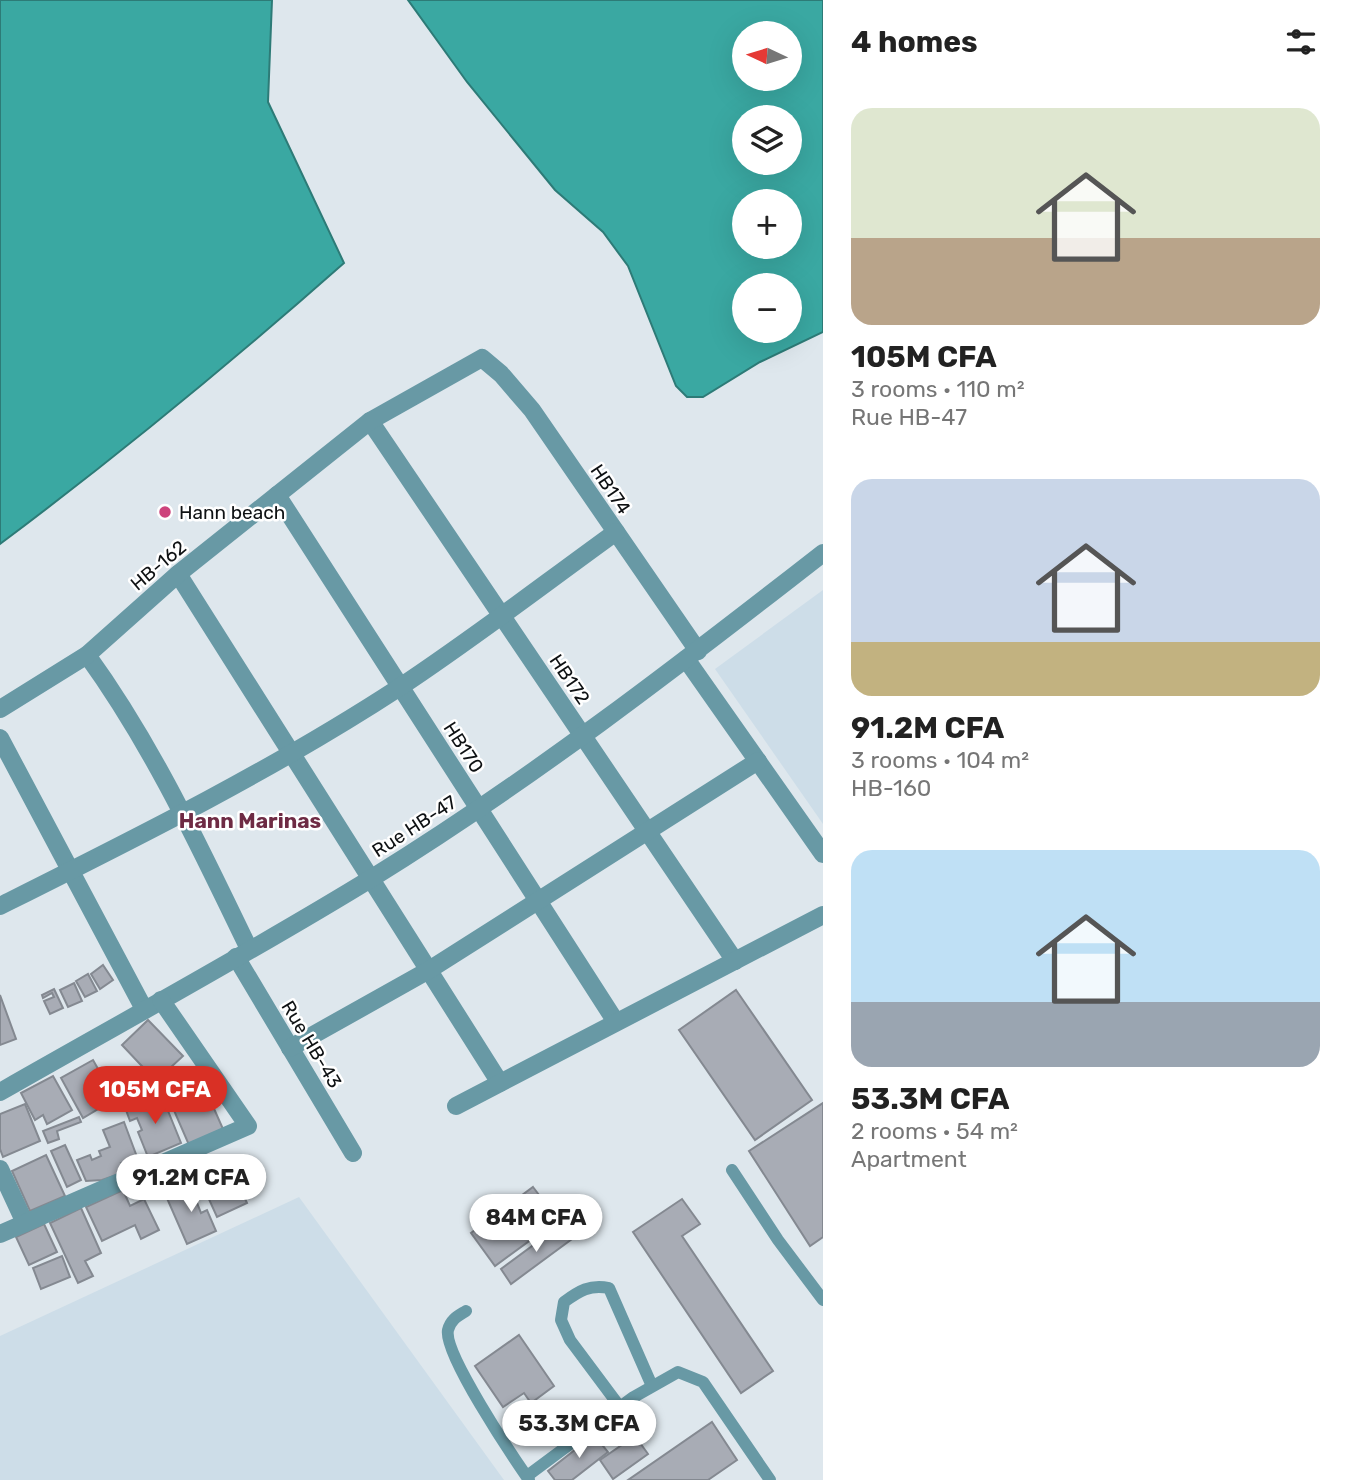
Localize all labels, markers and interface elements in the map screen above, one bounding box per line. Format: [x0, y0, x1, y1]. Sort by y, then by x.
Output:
north arrow [732, 21, 802, 91]
map controls [732, 21, 802, 343]
icon: filters [1282, 23, 1320, 61]
text: 4 homes [851, 24, 978, 60]
button: layers [732, 105, 802, 175]
icon: home [1023, 154, 1149, 280]
button: + [732, 189, 802, 259]
button: − [732, 273, 802, 343]
text: 105M CFA [851, 339, 997, 375]
text: 3 rooms · 110 m² [851, 375, 1025, 403]
text: Rue HB-47 [851, 403, 967, 431]
street label: HB174 [586, 460, 636, 519]
place label: Hann beach [179, 501, 285, 524]
marker: Hann beach [157, 504, 173, 520]
icon: home [1023, 525, 1149, 651]
street label: HB-162 [126, 536, 191, 595]
street label: HB172 [545, 650, 595, 709]
text: 91.2M CFA [851, 710, 1004, 746]
street label: HB170 [439, 717, 489, 777]
text: 3 rooms · 104 m² [851, 746, 1029, 774]
text: HB-160 [851, 774, 931, 802]
street label: Rue HB-47 [368, 791, 461, 862]
district label: Hann Marinas [179, 808, 321, 833]
icon: home [1023, 896, 1149, 1022]
street label: Rue HB-43 [277, 996, 347, 1092]
pin: 105M CFA [83, 1066, 227, 1126]
text: 105M CFA [99, 1075, 211, 1103]
text: 53.3M CFA [851, 1081, 1010, 1117]
text: 2 rooms · 54 m² [851, 1117, 1018, 1145]
text: Apartment [851, 1145, 967, 1173]
pin: 91.2M CFA [111, 1154, 271, 1214]
text: 91.2M CFA [132, 1163, 250, 1191]
pin: 84M CFA [471, 1194, 601, 1254]
text: 84M CFA [485, 1203, 587, 1231]
pin: 53.3M CFA [499, 1400, 659, 1460]
text: 53.3M CFA [518, 1409, 640, 1437]

